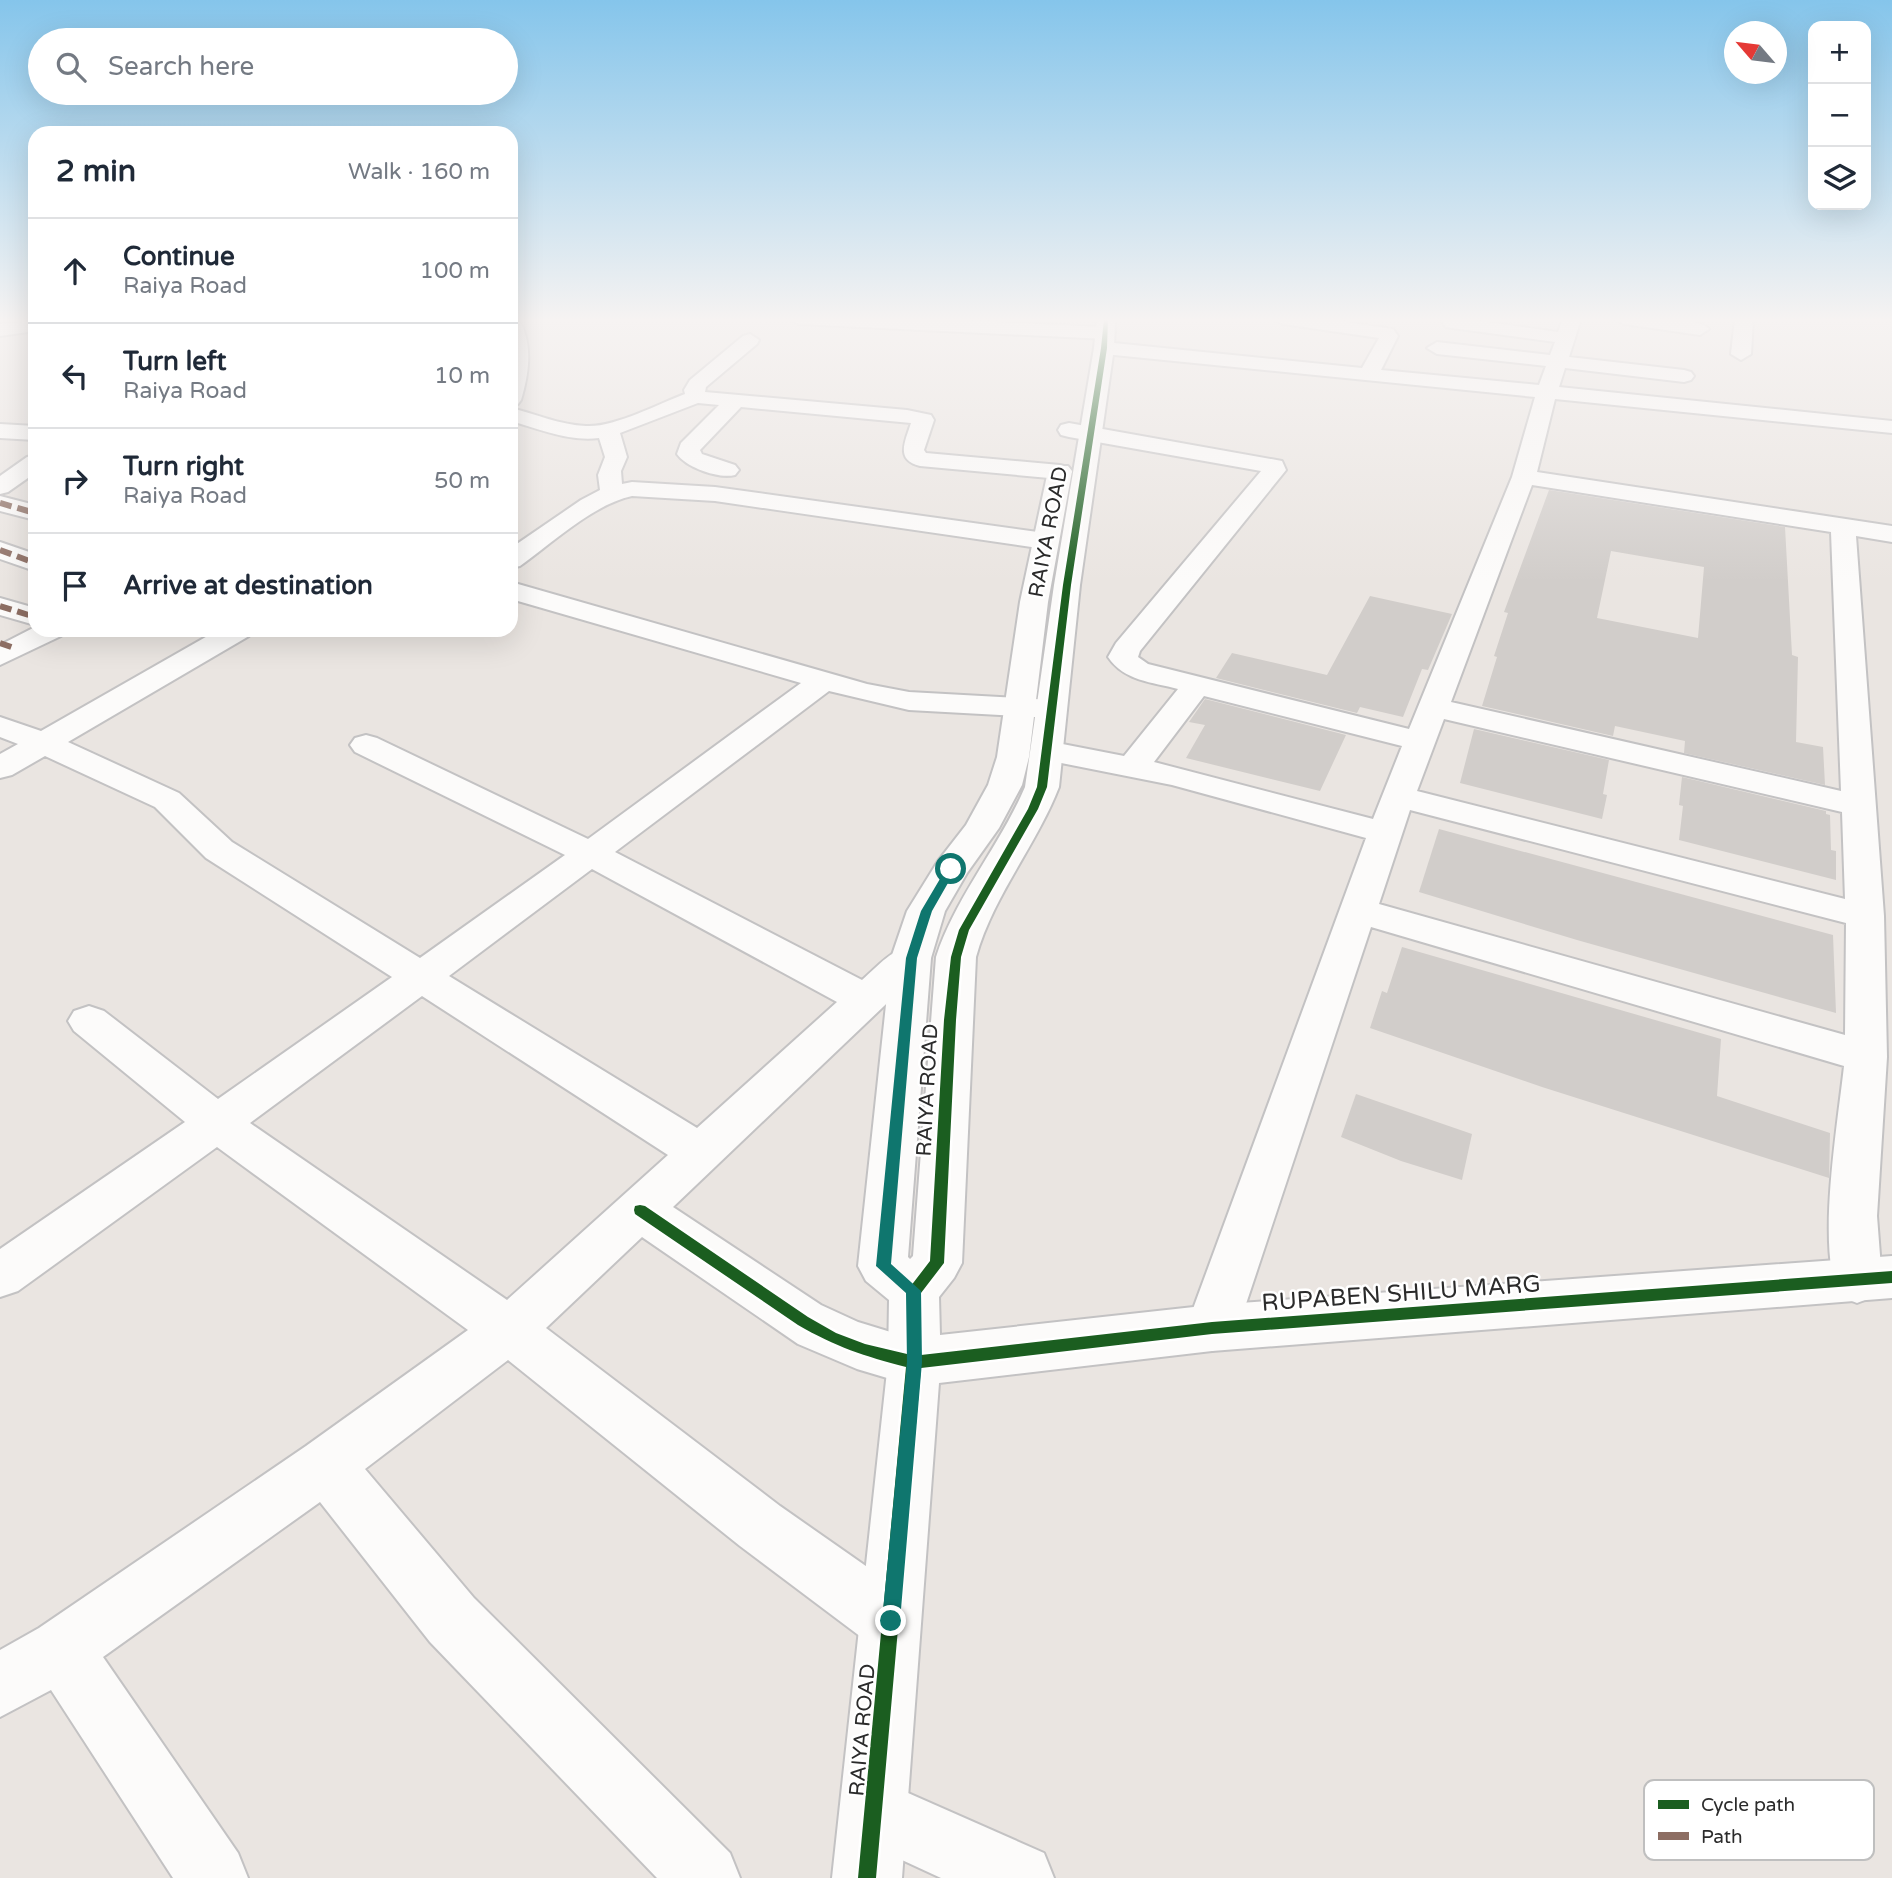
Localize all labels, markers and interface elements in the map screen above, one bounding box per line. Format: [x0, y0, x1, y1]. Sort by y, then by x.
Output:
north arrow [1724, 21, 1787, 84]
map controls [1808, 21, 1871, 210]
button: + [1808, 21, 1871, 84]
search box [28, 28, 518, 105]
icon: search [52, 48, 90, 86]
text: Search here [108, 51, 254, 82]
button: − [1808, 84, 1871, 147]
button: layers [1808, 147, 1871, 210]
text: 2 min [56, 153, 136, 190]
text: Walk · 160 m [348, 158, 490, 186]
text: Continue [123, 241, 235, 272]
icon: ahead [56, 252, 94, 290]
text: 100 m [420, 257, 490, 285]
text: Raiya Road [123, 272, 247, 300]
text: Turn left [123, 346, 226, 377]
icon: left [56, 357, 94, 395]
text: 10 m [434, 362, 490, 390]
text: Raiya Road [123, 377, 247, 405]
text: Turn right [123, 451, 244, 482]
icon: right [56, 462, 94, 500]
street label: RAIYA ROAD [1024, 464, 1073, 600]
text: 50 m [434, 467, 490, 495]
text: Raiya Road [123, 482, 247, 510]
icon: arrive [56, 567, 94, 605]
text: Arrive at destination [123, 570, 373, 601]
route start [935, 853, 966, 884]
street label: RAIYA ROAD [912, 1023, 943, 1157]
street label: RUPABEN SHILU MARG [1261, 1269, 1541, 1318]
route end [875, 1605, 906, 1636]
street label: RAIYA ROAD [844, 1663, 881, 1797]
legend [1644, 1780, 1874, 1860]
text: Cycle path [1701, 1794, 1795, 1816]
text: Path [1701, 1826, 1743, 1848]

